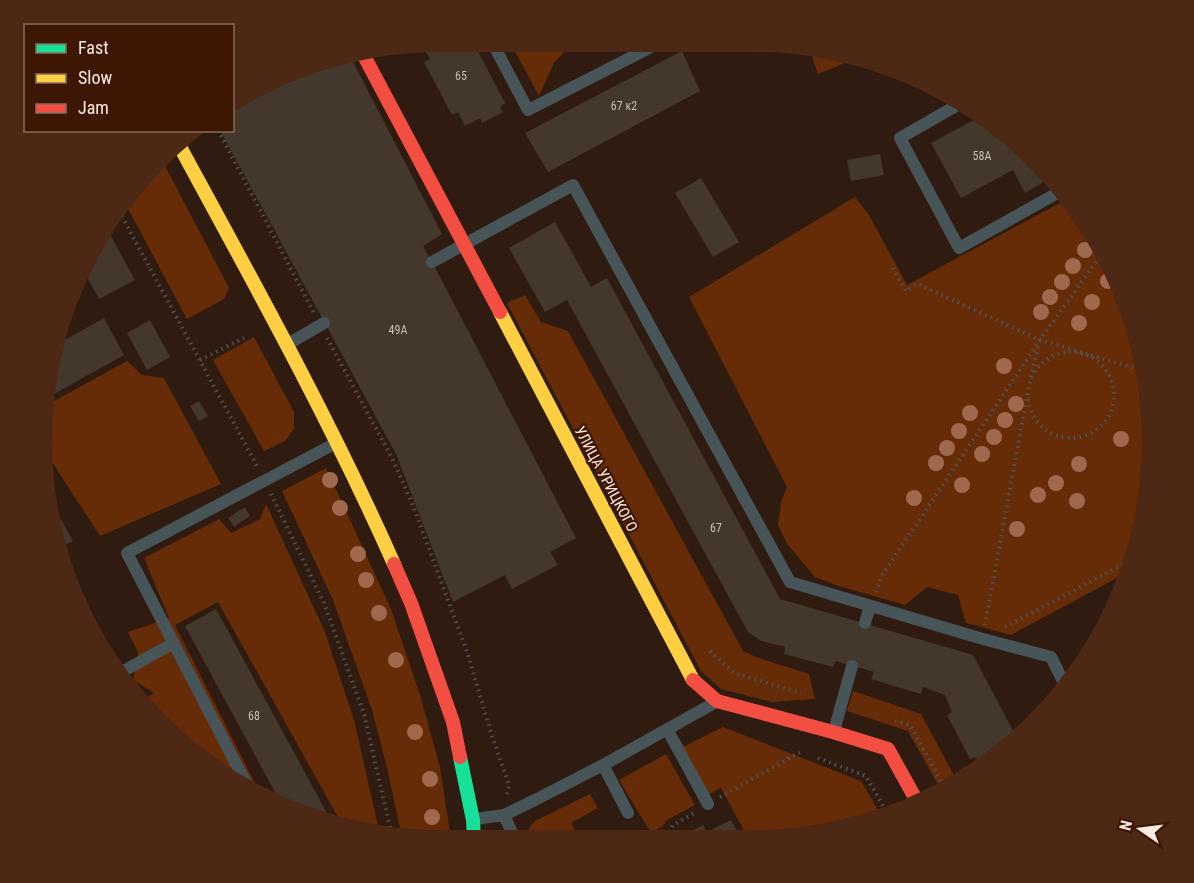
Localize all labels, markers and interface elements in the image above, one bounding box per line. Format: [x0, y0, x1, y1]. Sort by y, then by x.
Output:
legend [24, 24, 234, 132]
text: Fast [78, 37, 109, 58]
text: Slow [78, 67, 113, 88]
house number: 65 [455, 69, 467, 83]
text: Jam [78, 97, 109, 118]
house number: 67 к2 [611, 99, 637, 113]
house number: 58А [973, 149, 991, 163]
house number: 49А [389, 323, 407, 337]
street label: УЛИЦА УРИЦКОГО [571, 423, 641, 535]
house number: 67 [710, 521, 722, 535]
house number: 68 [248, 709, 260, 723]
north arrow [1110, 799, 1170, 859]
text: N [1116, 818, 1136, 833]

